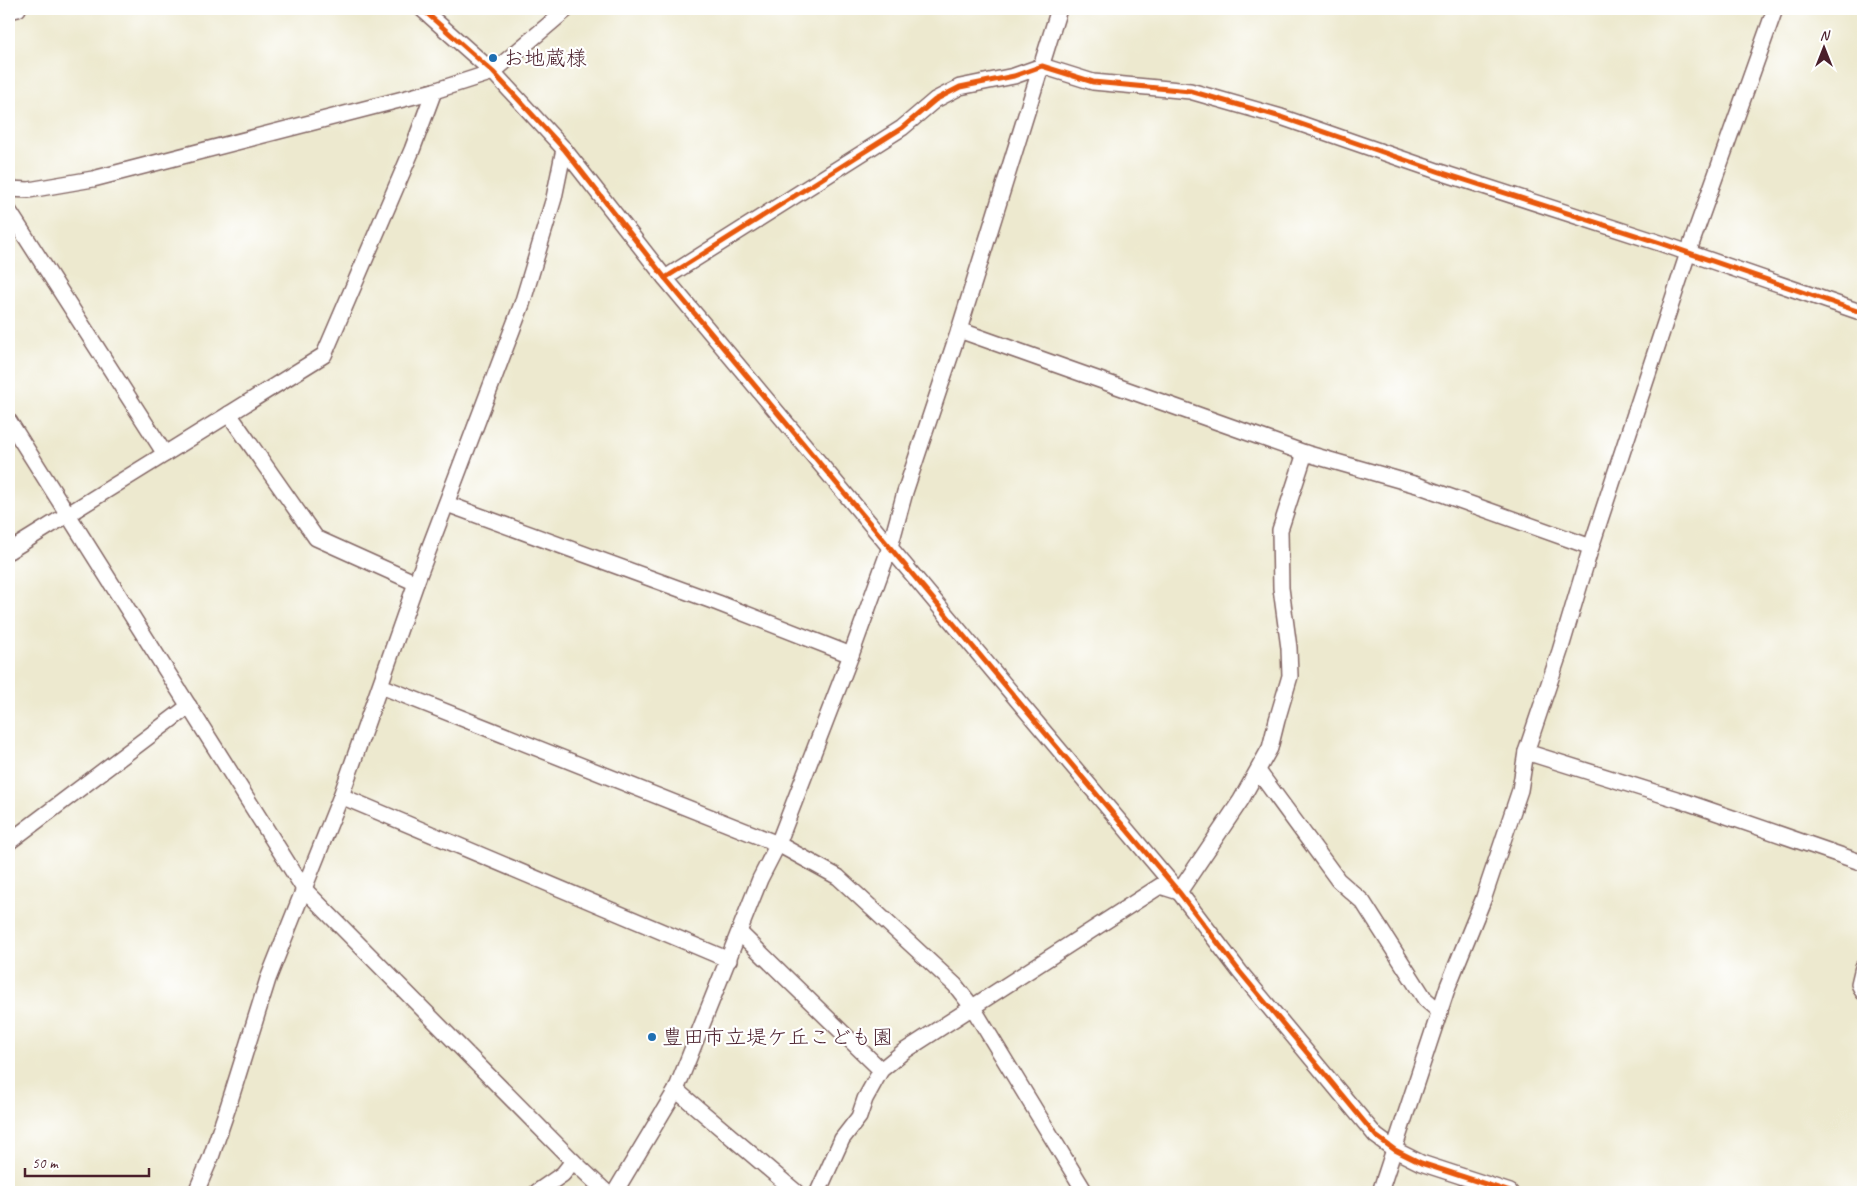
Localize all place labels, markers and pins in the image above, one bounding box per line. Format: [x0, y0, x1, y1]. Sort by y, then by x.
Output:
place label: お地蔵様 [503, 45, 587, 71]
marker: お地蔵様 [487, 52, 499, 64]
place label: 豊田市立堤ケ丘こども園 [662, 1024, 893, 1050]
marker: 豊田市立堤ケ丘こども園 [646, 1031, 658, 1043]

